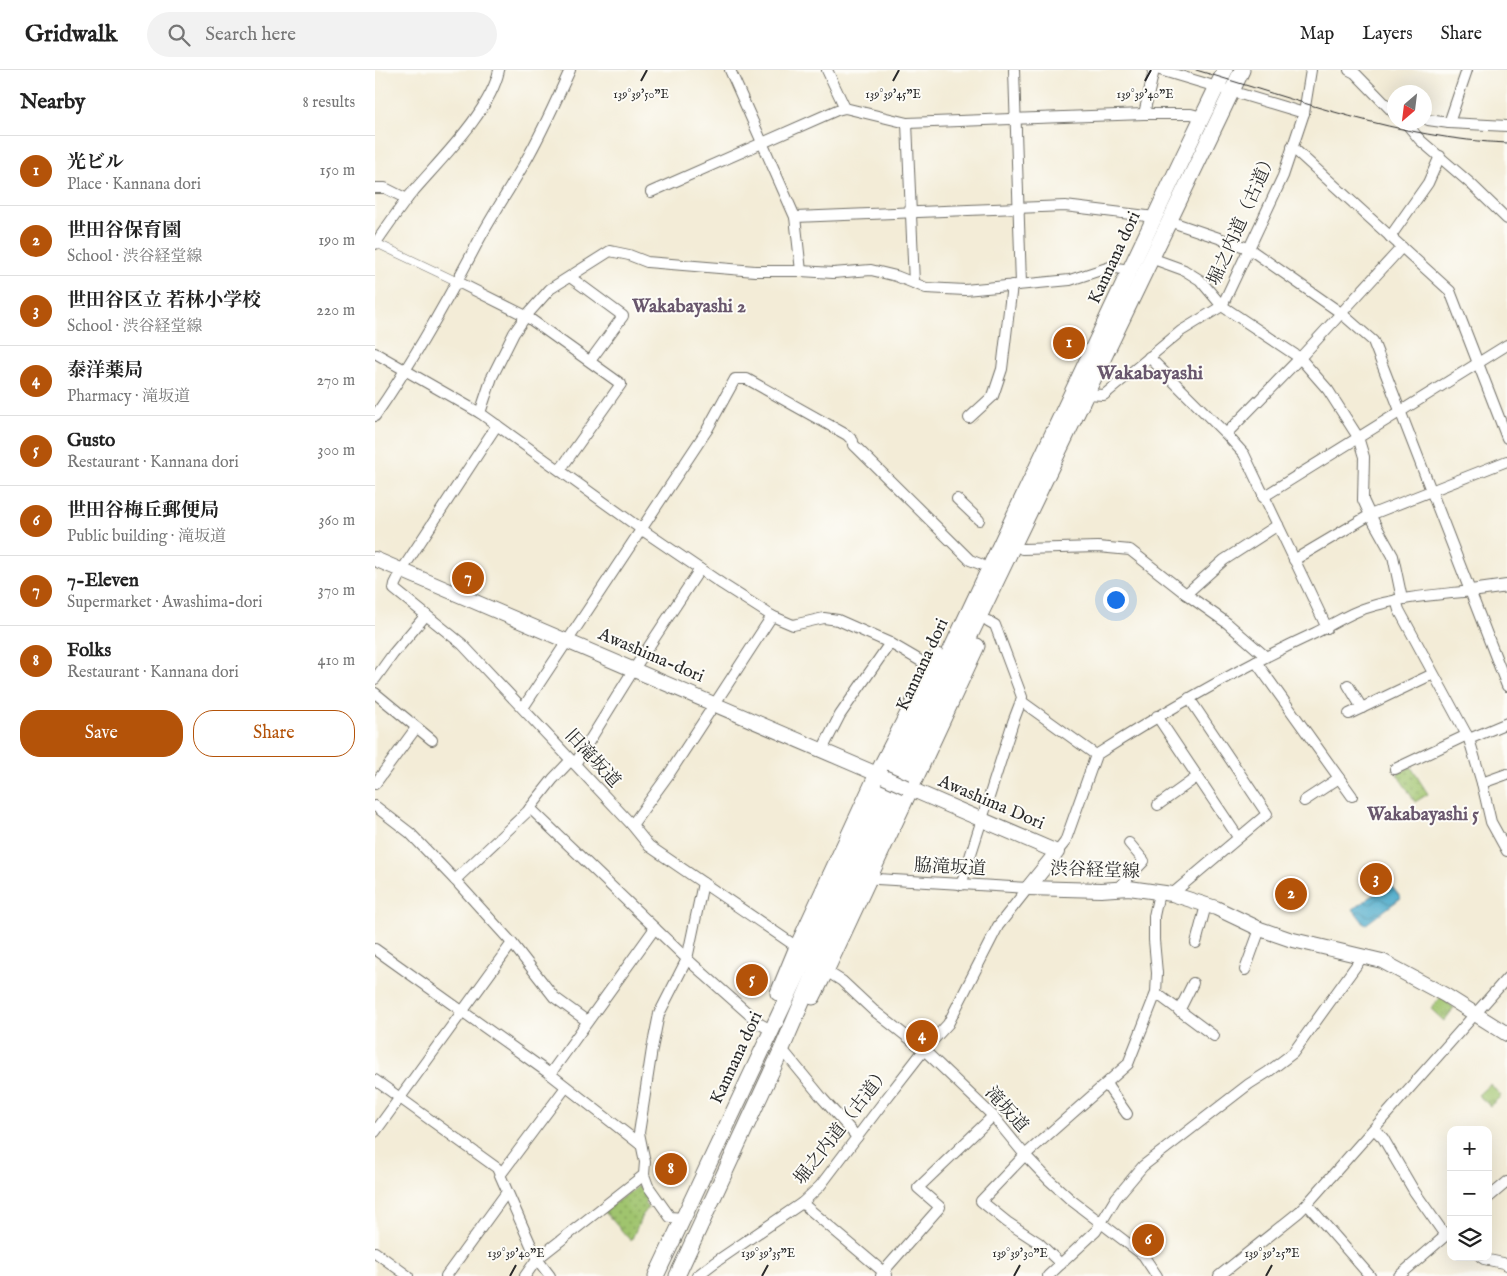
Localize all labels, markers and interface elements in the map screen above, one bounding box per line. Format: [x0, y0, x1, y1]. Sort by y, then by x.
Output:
search box [147, 12, 497, 57]
text: Gridwalk [25, 19, 117, 50]
icon: search [165, 21, 193, 49]
text: Search here [205, 23, 296, 47]
text: Map [1300, 23, 1334, 46]
text: Layers [1362, 23, 1413, 46]
text: Share [1441, 23, 1482, 46]
north arrow [1387, 85, 1432, 130]
text: 139°39'50"E [613, 87, 669, 102]
text: 139°39'45"E [865, 87, 921, 102]
text: 139°39'40"E [1116, 87, 1174, 102]
text: Nearby [20, 89, 85, 116]
text: 8 results [303, 93, 355, 113]
street label: 堀之内道（古道） [1203, 149, 1283, 289]
text: 光ビル [67, 151, 124, 175]
text: 1 [33, 161, 39, 181]
text: 150 m [320, 161, 355, 181]
text: Place · Kannana dori [67, 175, 201, 195]
street label: Kannana dori [1084, 208, 1147, 308]
text: 世田谷保育園 [67, 219, 181, 243]
text: 2 [32, 231, 40, 251]
text: 190 m [318, 231, 355, 251]
text: School · 渋谷経堂線 [67, 247, 203, 267]
text: 世田谷区立 若林小学校 [67, 289, 261, 313]
district label: Wakabayashi 2 [631, 295, 746, 319]
text: 3 [33, 301, 39, 321]
text: 220 m [316, 301, 355, 321]
text: School · 渋谷経堂線 [67, 317, 203, 337]
pin: 1 [1053, 324, 1085, 362]
text: 泰洋薬局 [67, 359, 143, 383]
district label: Wakabayashi [1096, 361, 1204, 386]
text: 4 [32, 371, 40, 391]
text: 270 m [316, 371, 355, 391]
text: Pharmacy · 滝坂道 [67, 387, 190, 407]
text: Gusto [67, 429, 115, 453]
text: 5 [33, 441, 39, 461]
text: 300 m [317, 441, 355, 461]
text: Restaurant · Kannana dori [67, 453, 239, 473]
text: 世田谷梅丘郵便局 [67, 499, 219, 523]
text: 6 [33, 511, 39, 531]
text: 360 m [319, 511, 355, 531]
text: Public building · 滝坂道 [67, 527, 226, 547]
pin: 7 [452, 559, 484, 597]
text: 7-Eleven [67, 569, 139, 593]
text: 7 [32, 581, 40, 601]
text: 370 m [318, 581, 355, 601]
your location [1103, 587, 1129, 613]
text: Supermarket · Awashima-dori [67, 593, 263, 613]
street label: Kannana dori [892, 615, 955, 715]
street label: Awashima-dori [594, 623, 708, 689]
text: Folks [67, 639, 111, 663]
text: 8 [33, 651, 39, 671]
text: 410 m [318, 651, 355, 671]
text: Restaurant · Kannana dori [67, 663, 239, 683]
button: Save [20, 710, 183, 757]
button: Share [193, 710, 355, 757]
street label: 旧滝坂道 [559, 725, 625, 793]
street label: Awashima Dori [933, 770, 1048, 836]
district label: Wakabayashi 5 [1366, 803, 1479, 827]
street label: 脇滝坂道 [913, 855, 987, 881]
street label: 渋谷経堂線 [1050, 858, 1140, 884]
pin: 3 [1360, 860, 1392, 898]
pin: 2 [1275, 875, 1307, 913]
pin: 5 [736, 961, 768, 999]
street label: Kannana dori [706, 1008, 769, 1108]
pin: 4 [906, 1017, 938, 1055]
street label: 堀之内道（古道） [790, 1062, 896, 1190]
street label: 滝坂道 [979, 1082, 1033, 1138]
map controls [1447, 1126, 1492, 1261]
button: + [1447, 1126, 1492, 1171]
pin: 8 [655, 1150, 687, 1188]
button: − [1447, 1171, 1492, 1216]
button: layers [1447, 1216, 1492, 1261]
pin: 6 [1132, 1221, 1164, 1259]
text: 139°39'40"E [487, 1246, 545, 1261]
text: 139°39'35"E [741, 1246, 795, 1261]
text: 139°39'30"E [992, 1246, 1048, 1261]
text: 139°39'25"E [1244, 1246, 1300, 1261]

